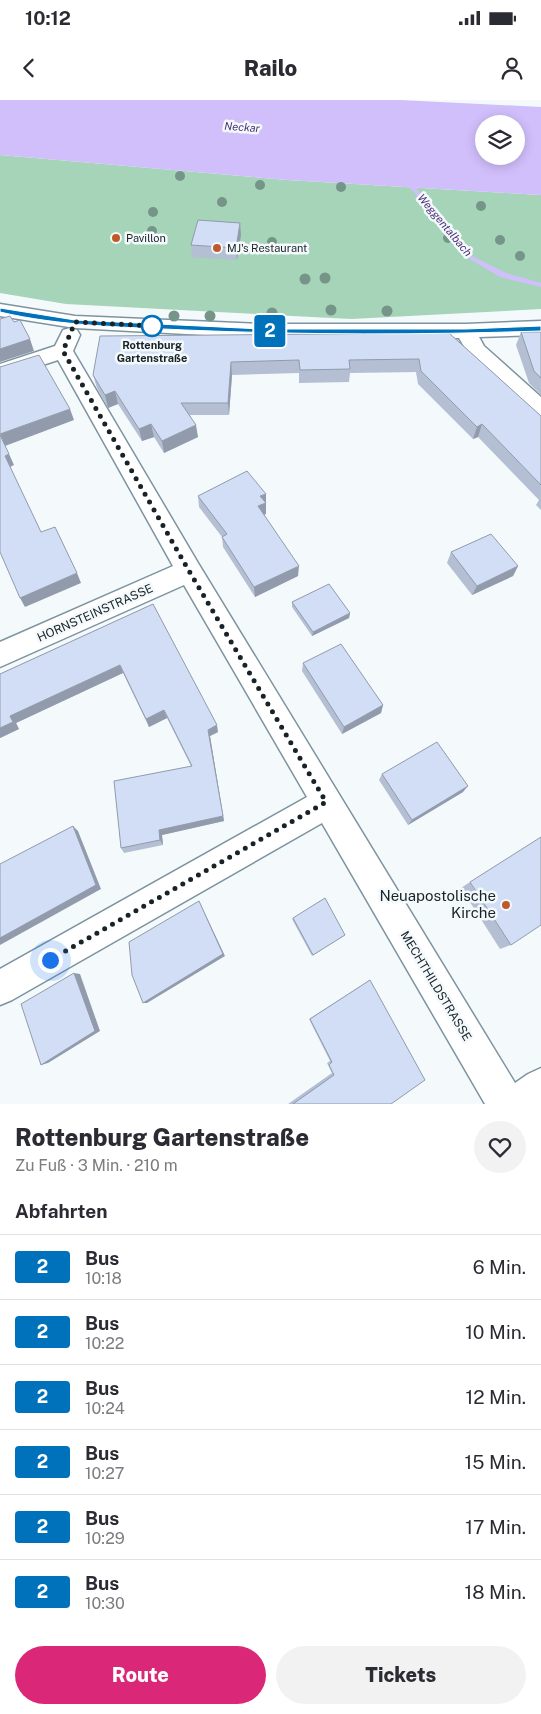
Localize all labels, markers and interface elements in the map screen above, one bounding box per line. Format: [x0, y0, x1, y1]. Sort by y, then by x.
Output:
text: 10:12 [25, 7, 71, 29]
icon: back [15, 54, 43, 82]
icon: person [498, 54, 526, 82]
text: Railo [244, 55, 297, 81]
map controls [475, 115, 525, 165]
button: layers [475, 115, 525, 165]
water label: Neckar [224, 120, 261, 134]
water label: Weggentalbach [416, 192, 474, 258]
marker: Pavillon [110, 232, 122, 244]
place label: Pavillon [126, 232, 166, 244]
marker: MJ's Restaurant [211, 242, 223, 254]
place label: MJ's Restaurant [227, 242, 307, 254]
marker: Rottenburg Gartenstraße [141, 315, 163, 337]
line badge: 2 [254, 315, 286, 347]
text: 2 [264, 320, 276, 341]
place label: Rottenburg Gartenstraße [117, 339, 187, 364]
street label: HORNSTEINSTRASSE [35, 581, 155, 645]
place label: Neuapostolische Kirche [379, 887, 496, 921]
marker: Neuapostolische Kirche [500, 899, 512, 911]
street label: MECHTHILDSTRASSE [398, 929, 474, 1043]
your location [38, 948, 63, 973]
button: heart [474, 1121, 526, 1173]
text: Rottenburg Gartenstraße [15, 1123, 309, 1151]
text: Zu Fuß · 3 Min. · 210 m [15, 1156, 178, 1175]
text: Abfahrten [15, 1200, 107, 1222]
text: Bus [85, 1247, 119, 1269]
text: 2 [37, 1256, 48, 1277]
text: 6 Min. [473, 1256, 526, 1278]
text: 10:18 [85, 1269, 122, 1288]
text: Bus [85, 1312, 119, 1334]
text: 2 [37, 1321, 48, 1342]
text: 10 Min. [465, 1321, 526, 1343]
text: 10:22 [85, 1334, 124, 1353]
text: Bus [85, 1377, 119, 1399]
text: 2 [37, 1386, 48, 1407]
text: 12 Min. [465, 1386, 526, 1408]
text: 10:24 [85, 1399, 125, 1418]
text: Bus [85, 1442, 119, 1464]
text: 2 [37, 1451, 48, 1472]
text: 15 Min. [465, 1451, 526, 1473]
text: 10:27 [85, 1464, 124, 1483]
text: Bus [85, 1507, 119, 1529]
text: 2 [37, 1516, 48, 1537]
text: 17 Min. [465, 1516, 526, 1538]
text: 10:29 [85, 1529, 125, 1548]
text: Bus [85, 1572, 119, 1594]
text: 2 [37, 1581, 48, 1602]
text: 18 Min. [464, 1581, 526, 1603]
text: 10:30 [85, 1594, 125, 1613]
button: Route [15, 1646, 266, 1704]
button: Tickets [276, 1646, 526, 1704]

